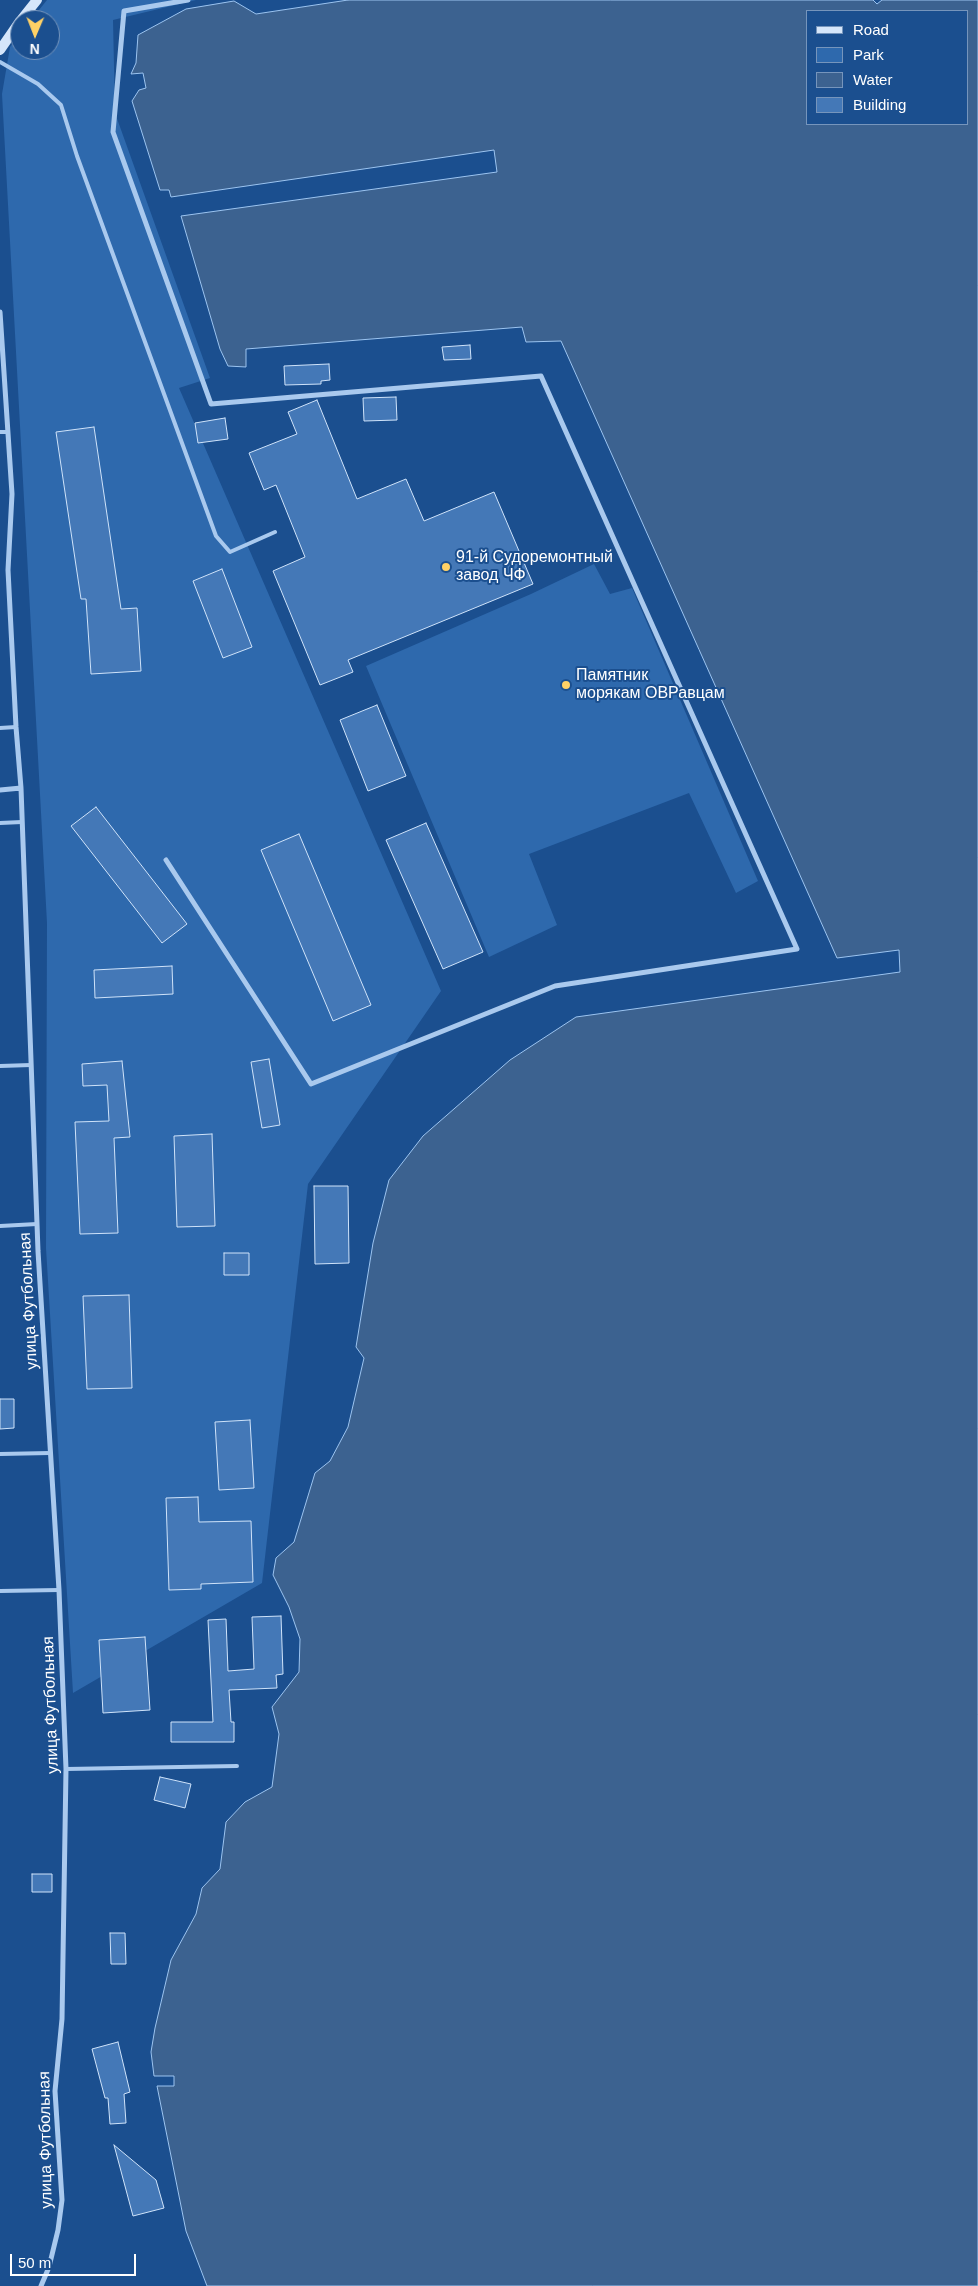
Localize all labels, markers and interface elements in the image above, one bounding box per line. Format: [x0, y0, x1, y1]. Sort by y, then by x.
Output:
north arrow [10, 10, 60, 60]
legend [806, 10, 968, 125]
text: Road [853, 21, 889, 38]
text: N [30, 41, 40, 57]
text: Park [853, 46, 884, 63]
text: Water [853, 71, 892, 88]
text: Building [853, 96, 906, 113]
place label: 91-й Судоремонтный завод ЧФ [456, 548, 613, 586]
marker: 91-й Судоремонтный завод ЧФ [440, 561, 452, 573]
place label: Памятник морякам ОВРавцам [576, 666, 725, 704]
marker: Памятник морякам ОВРавцам [560, 679, 572, 691]
street label: улица Футбольная [16, 1232, 42, 1370]
street label: улица Футбольная [39, 1636, 63, 1774]
street label: улица Футбольная [35, 2071, 57, 2209]
scale bar [12, 2244, 139, 2276]
text: 50 m [18, 2254, 51, 2271]

